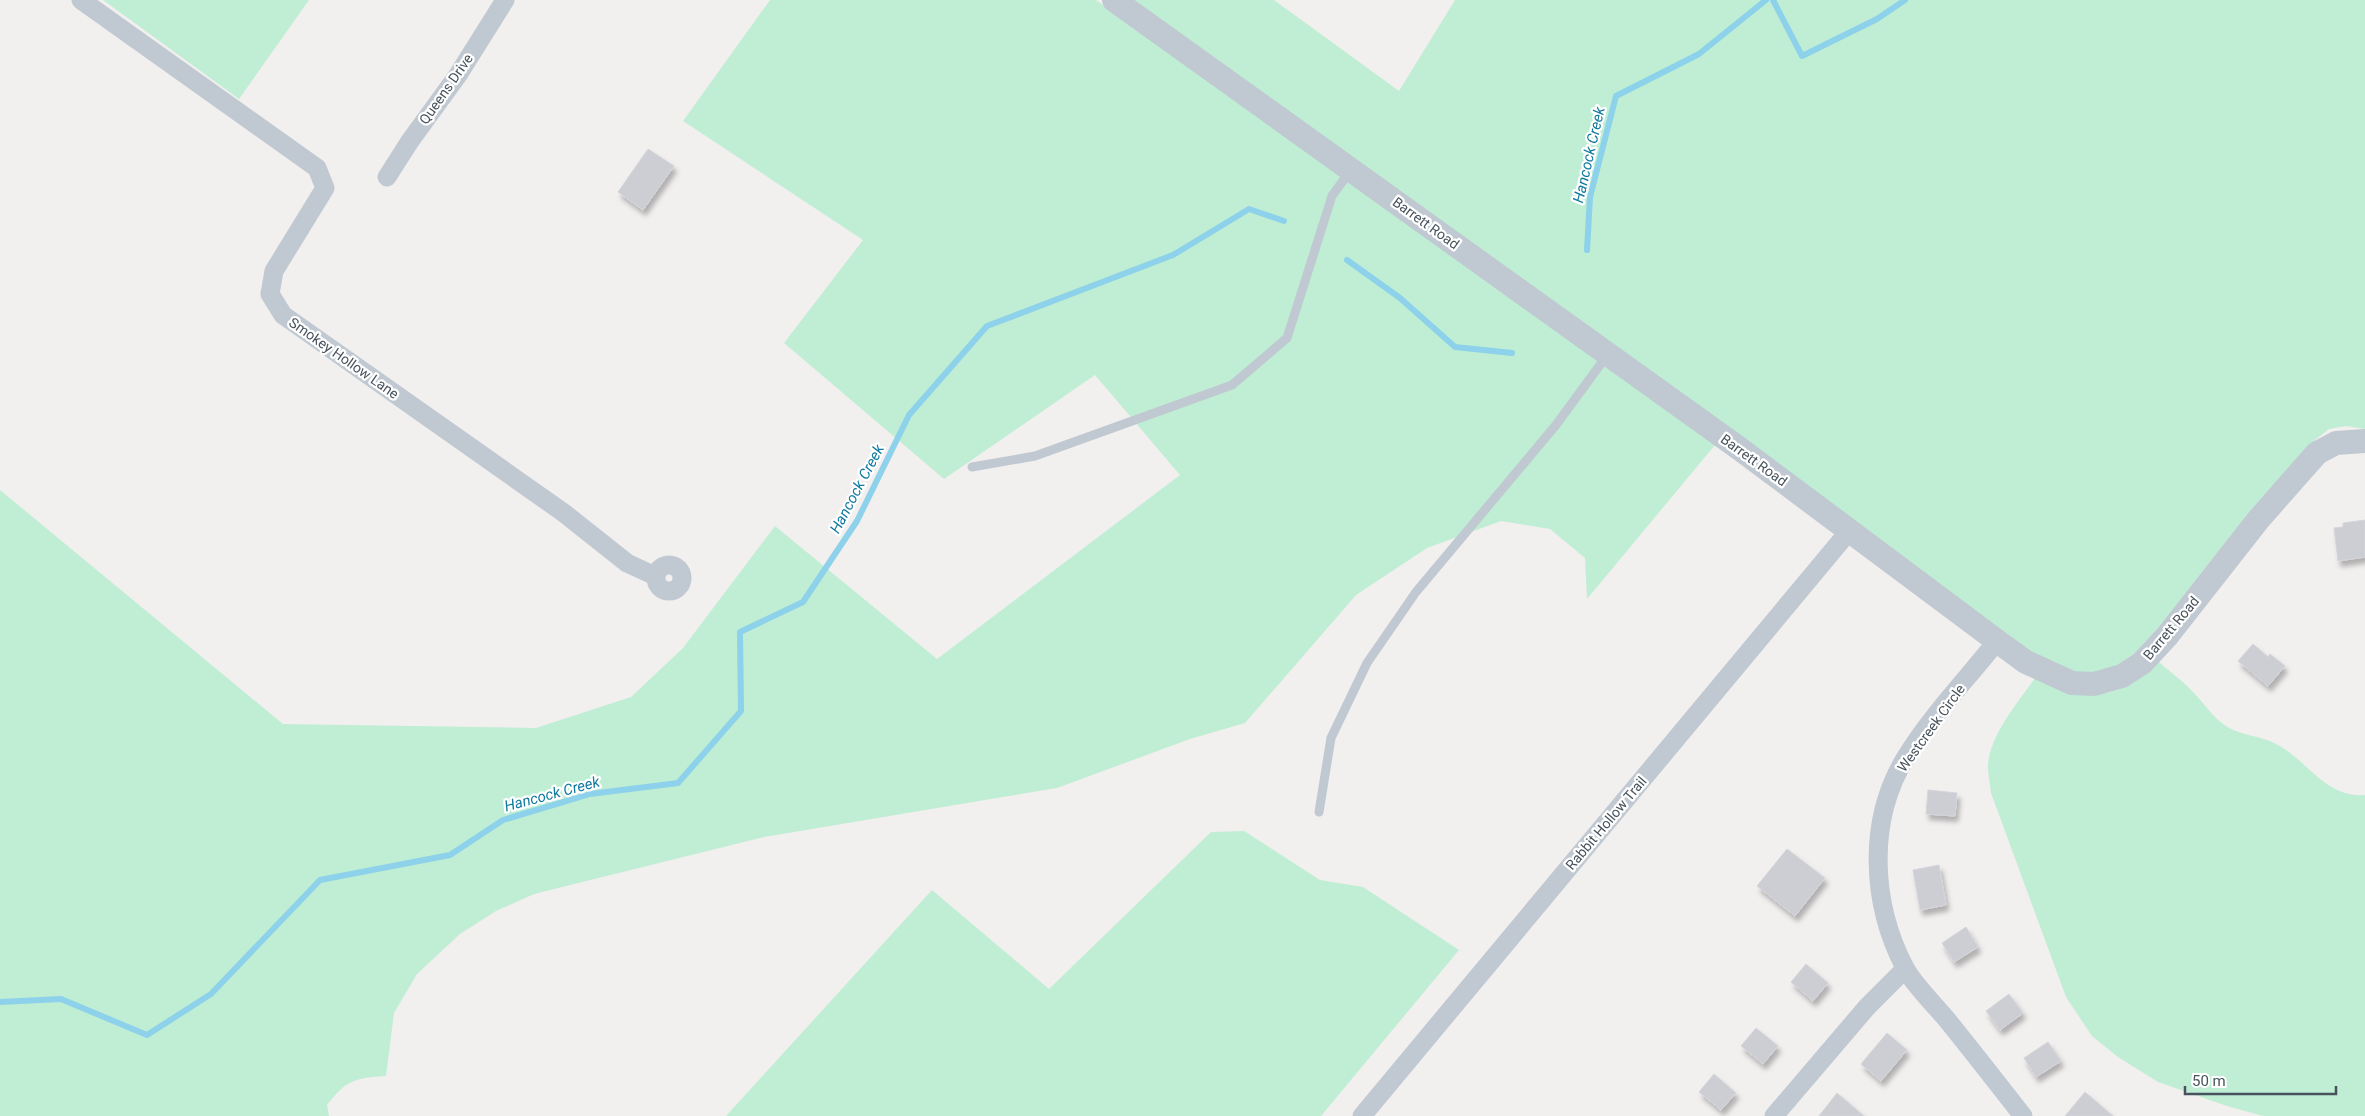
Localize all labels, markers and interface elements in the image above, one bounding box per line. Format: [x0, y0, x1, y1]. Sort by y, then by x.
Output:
street label: Queens Drive [416, 51, 476, 127]
water label: Hancock Creek [1569, 105, 1609, 205]
street label: Barrett Road [1390, 194, 1462, 252]
street label: Smokey Hollow Lane [286, 314, 402, 402]
street label: Barrett Road [1718, 431, 1790, 489]
water label: Hancock Creek [826, 441, 888, 536]
street label: Barrett Road [2140, 593, 2202, 663]
street label: Westcreek Circle [1894, 681, 1968, 775]
water label: Hancock Creek [502, 772, 602, 815]
street label: Rabbit Hollow Trail [1562, 773, 1650, 873]
scale bar [2185, 1064, 2336, 1096]
text: 50 m [2192, 1072, 2226, 1090]

